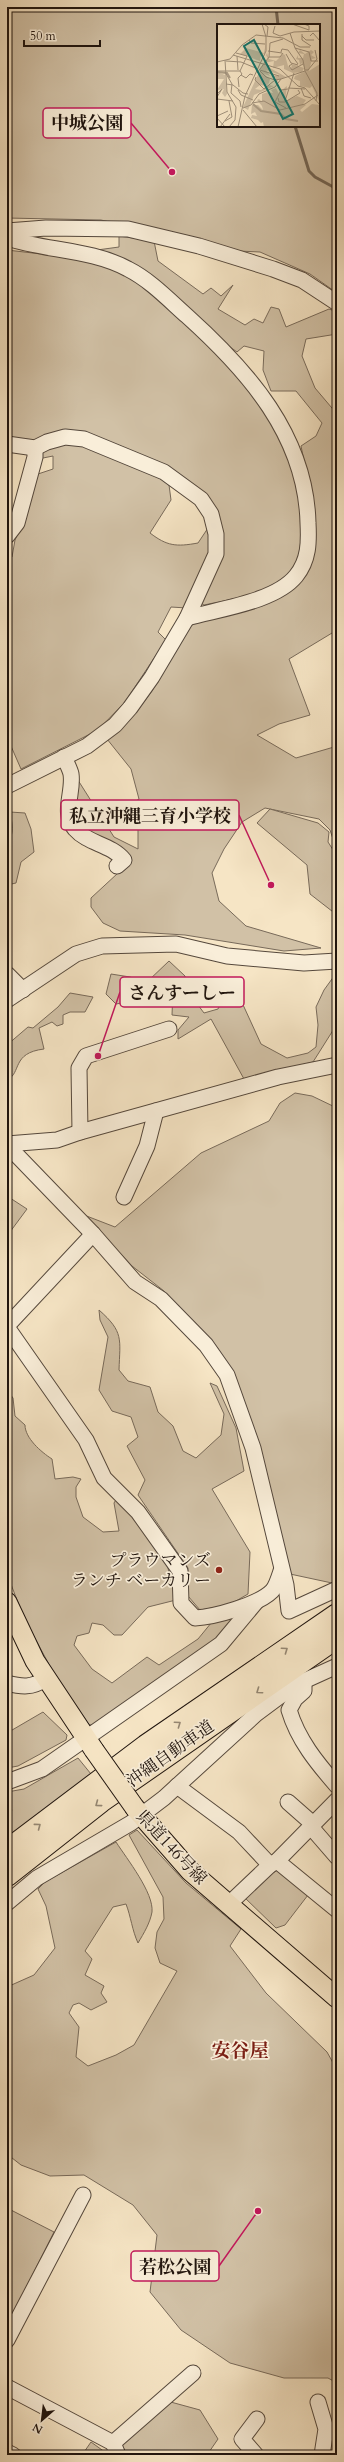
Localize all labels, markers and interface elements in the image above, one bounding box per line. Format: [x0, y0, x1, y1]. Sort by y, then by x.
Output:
scale bar [24, 22, 100, 48]
inset map [217, 24, 320, 127]
text: 50 m [30, 28, 57, 44]
callout: 中城公園 [43, 108, 131, 138]
text: 中城公園 [51, 111, 123, 136]
callout: 私立沖縄三育小学校 [61, 800, 239, 830]
text: 私立沖縄三育小学校 [69, 804, 231, 829]
callout: さんすーしー [120, 977, 244, 1007]
text: さんすーしー [128, 981, 236, 1006]
place label: プラウマンズ ランチ ベーカリー [71, 1549, 211, 1592]
marker: プラウマンズ ランチ ベーカリー [214, 1565, 224, 1575]
one-way arrow [281, 1647, 288, 1655]
one-way arrow [256, 1686, 263, 1694]
street label: 沖縄自動車道 [122, 1715, 219, 1792]
one-way arrow [174, 1721, 181, 1729]
one-way arrow [95, 1799, 102, 1806]
street label: 県道146号線 [131, 1805, 212, 1890]
one-way arrow [33, 1824, 40, 1831]
district label: 安谷屋 [211, 2038, 269, 2064]
callout: 若松公園 [131, 2251, 219, 2281]
text: 若松公園 [139, 2255, 211, 2280]
north arrow [22, 2400, 62, 2440]
text: N [29, 2419, 45, 2437]

